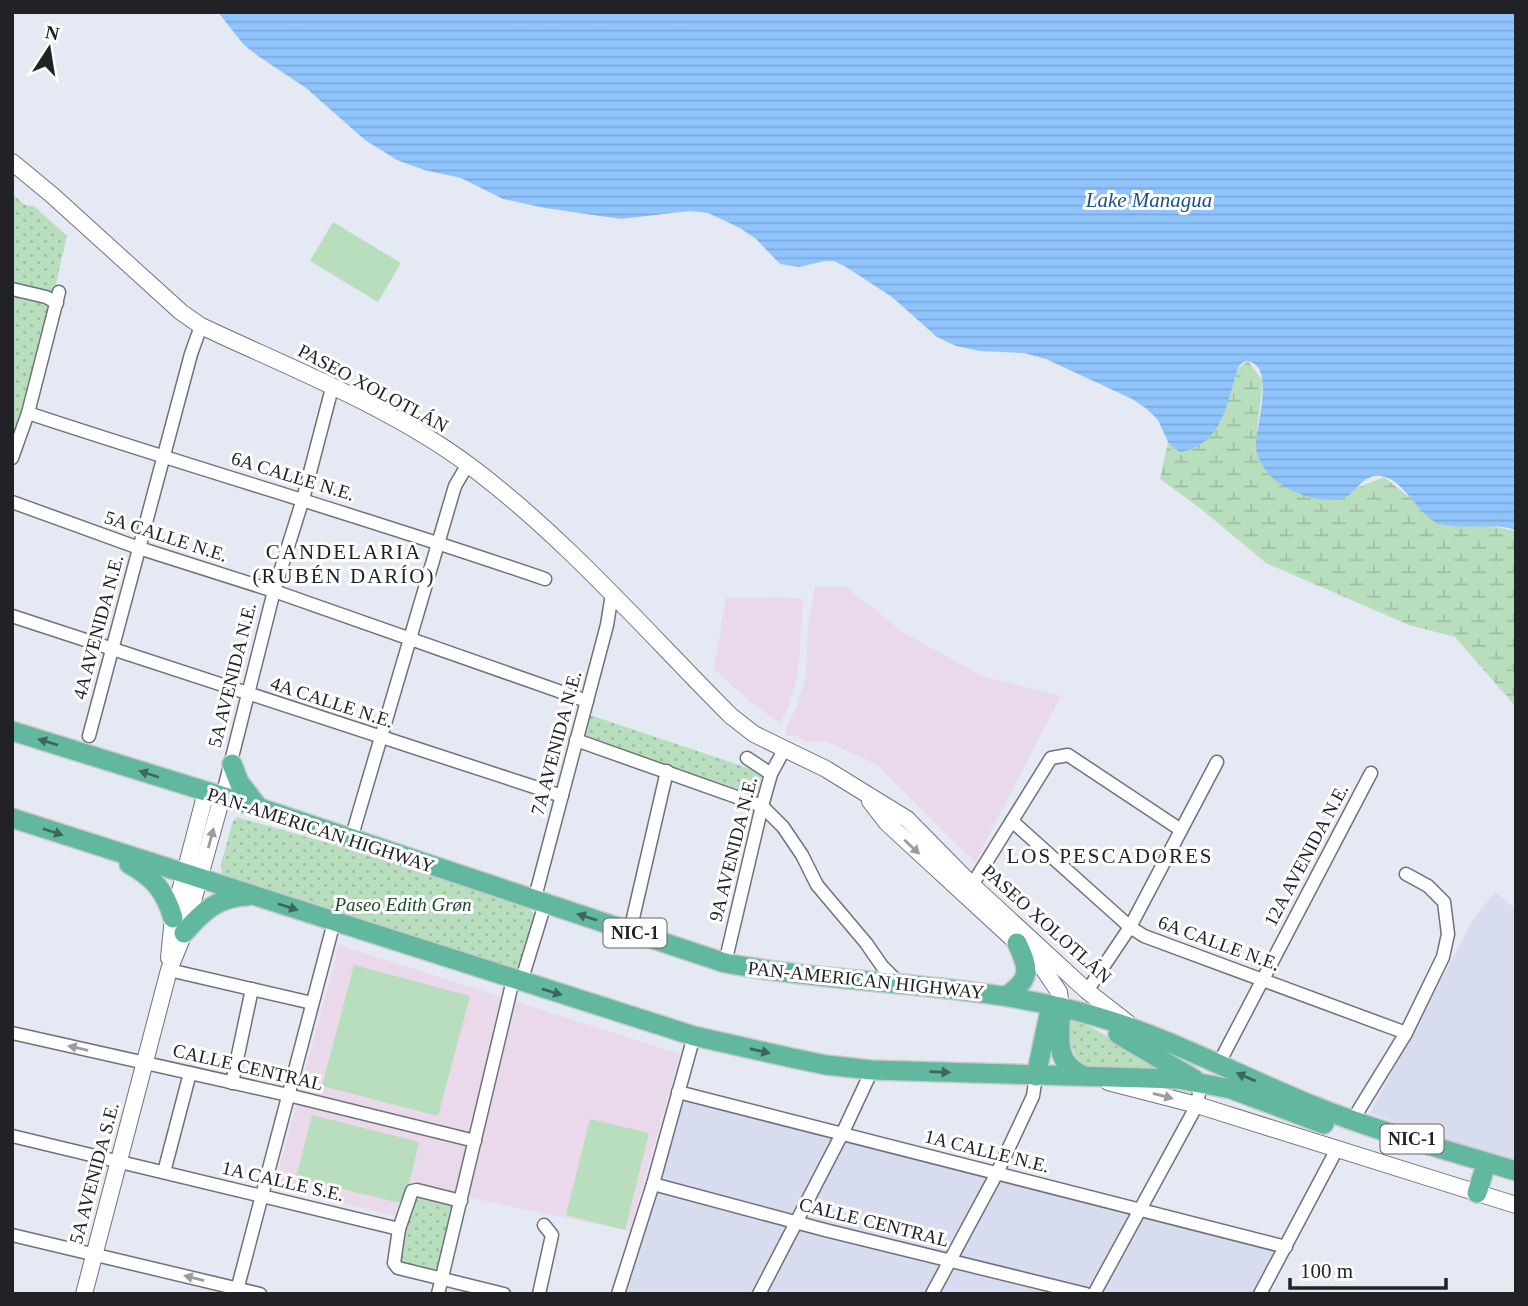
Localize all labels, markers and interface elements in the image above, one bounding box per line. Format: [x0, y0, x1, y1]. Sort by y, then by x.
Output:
north arrow [14, 14, 84, 84]
text: N [44, 21, 62, 45]
water label: Lake Managua [1085, 188, 1212, 212]
street label: PASEO XOLOTLÁN [295, 340, 452, 437]
street label: 6A CALLE N.E. [229, 447, 357, 505]
street label: 5A CALLE N.E. [102, 506, 230, 566]
district label: CANDELARIA (RUBÉN DARÍO) [253, 540, 435, 588]
street label: 4A AVENIDA N.E. [69, 553, 127, 701]
street label: 5A AVENIDA N.E. [204, 600, 260, 750]
street label: 7A AVENIDA N.E. [527, 669, 585, 817]
street label: 4A CALLE N.E. [268, 672, 396, 732]
one-way arrow [38, 736, 59, 746]
one-way arrow [139, 768, 160, 779]
street label: 9A AVENIDA N.E. [705, 774, 761, 924]
street label: 12A AVENIDA N.E. [1260, 780, 1352, 930]
street label: PAN-AMERICAN HIGHWAY [205, 783, 438, 877]
one-way arrow [43, 827, 64, 838]
one-way arrow [207, 827, 217, 848]
one-way arrow [903, 838, 920, 854]
district label: LOS PESCADORES [1006, 844, 1214, 868]
street label: PASEO XOLOTLÁN [978, 860, 1116, 988]
park label: Paseo Edith Grøn [333, 894, 472, 915]
one-way arrow [278, 903, 299, 913]
street label: 6A CALLE N.E. [1155, 911, 1283, 975]
one-way arrow [576, 912, 597, 922]
road number: NIC-1 [604, 918, 666, 948]
street label: PAN-AMERICAN HIGHWAY [747, 957, 986, 1003]
one-way arrow [541, 987, 562, 998]
street label: CALLE CENTRAL [171, 1039, 325, 1095]
one-way arrow [67, 1042, 89, 1053]
one-way arrow [749, 1046, 771, 1057]
one-way arrow [929, 1067, 951, 1078]
one-way arrow [1235, 1072, 1256, 1083]
one-way arrow [1152, 1091, 1174, 1102]
street label: 5A AVENIDA S.E. [65, 1100, 123, 1246]
road number: NIC-1 [1380, 1124, 1444, 1154]
street label: 1A CALLE N.E. [922, 1125, 1052, 1177]
street label: 1A CALLE S.E. [220, 1157, 346, 1205]
street label: CALLE CENTRAL [797, 1193, 951, 1251]
scale bar [1290, 1246, 1446, 1290]
text: 100 m [1300, 1259, 1353, 1283]
one-way arrow [183, 1272, 205, 1283]

